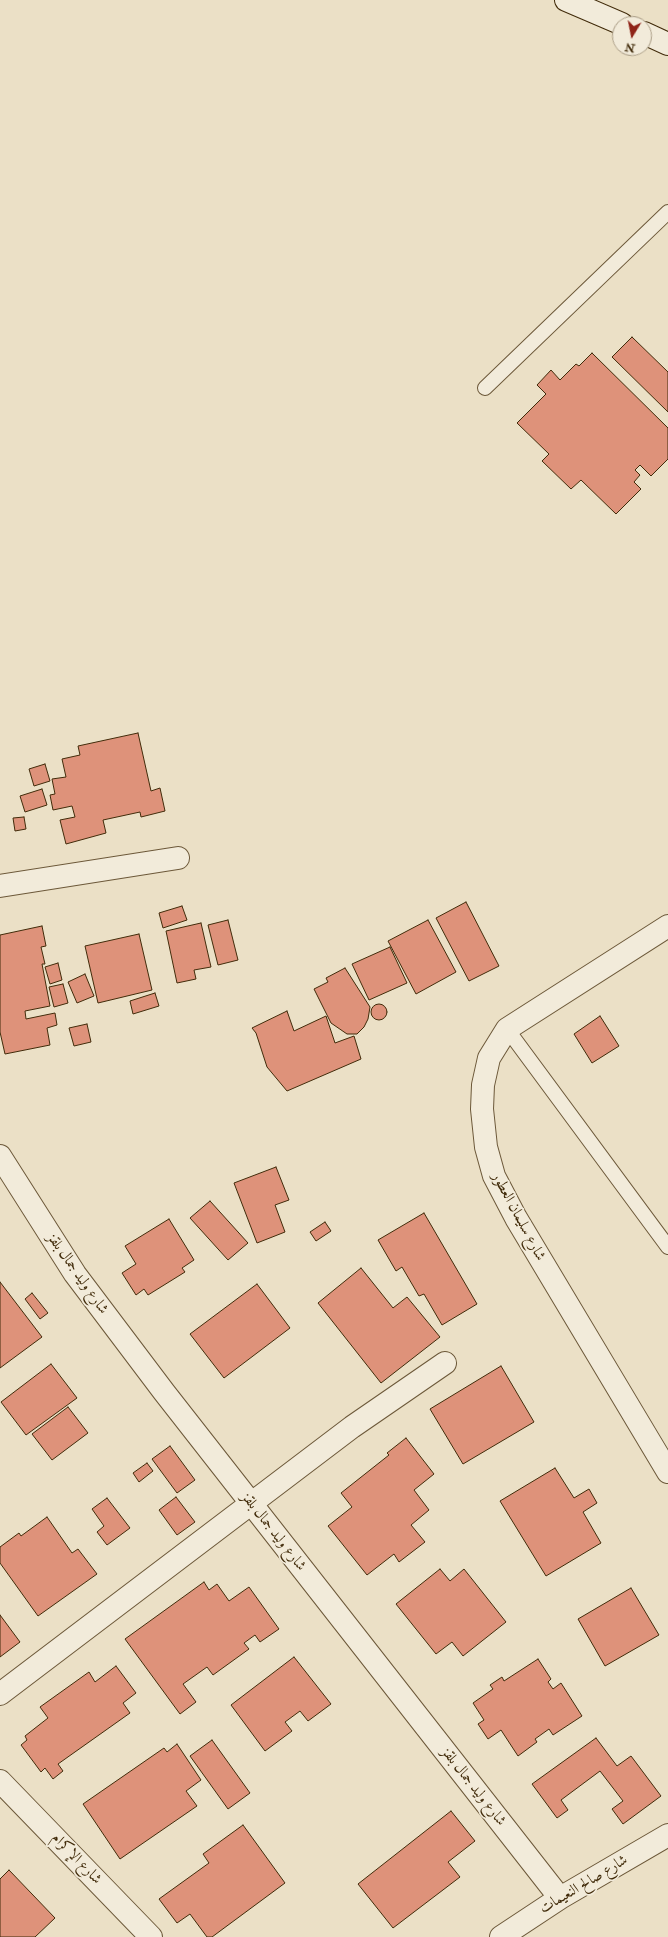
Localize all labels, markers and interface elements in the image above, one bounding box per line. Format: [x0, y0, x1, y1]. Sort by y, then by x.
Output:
north arrow [612, 16, 652, 56]
text: N [624, 40, 636, 55]
street label: شارع سليمان العطور [487, 1170, 549, 1264]
street label: شارع وليد جمال بلقز [42, 1230, 112, 1318]
street label: شارع وليد جمال بلقز [237, 1489, 309, 1575]
street label: شارع وليد جمال بلقز [437, 1744, 509, 1830]
street label: شارع الإكرام [47, 1829, 105, 1889]
street label: شارع صالح النعيمات [537, 1852, 631, 1918]

